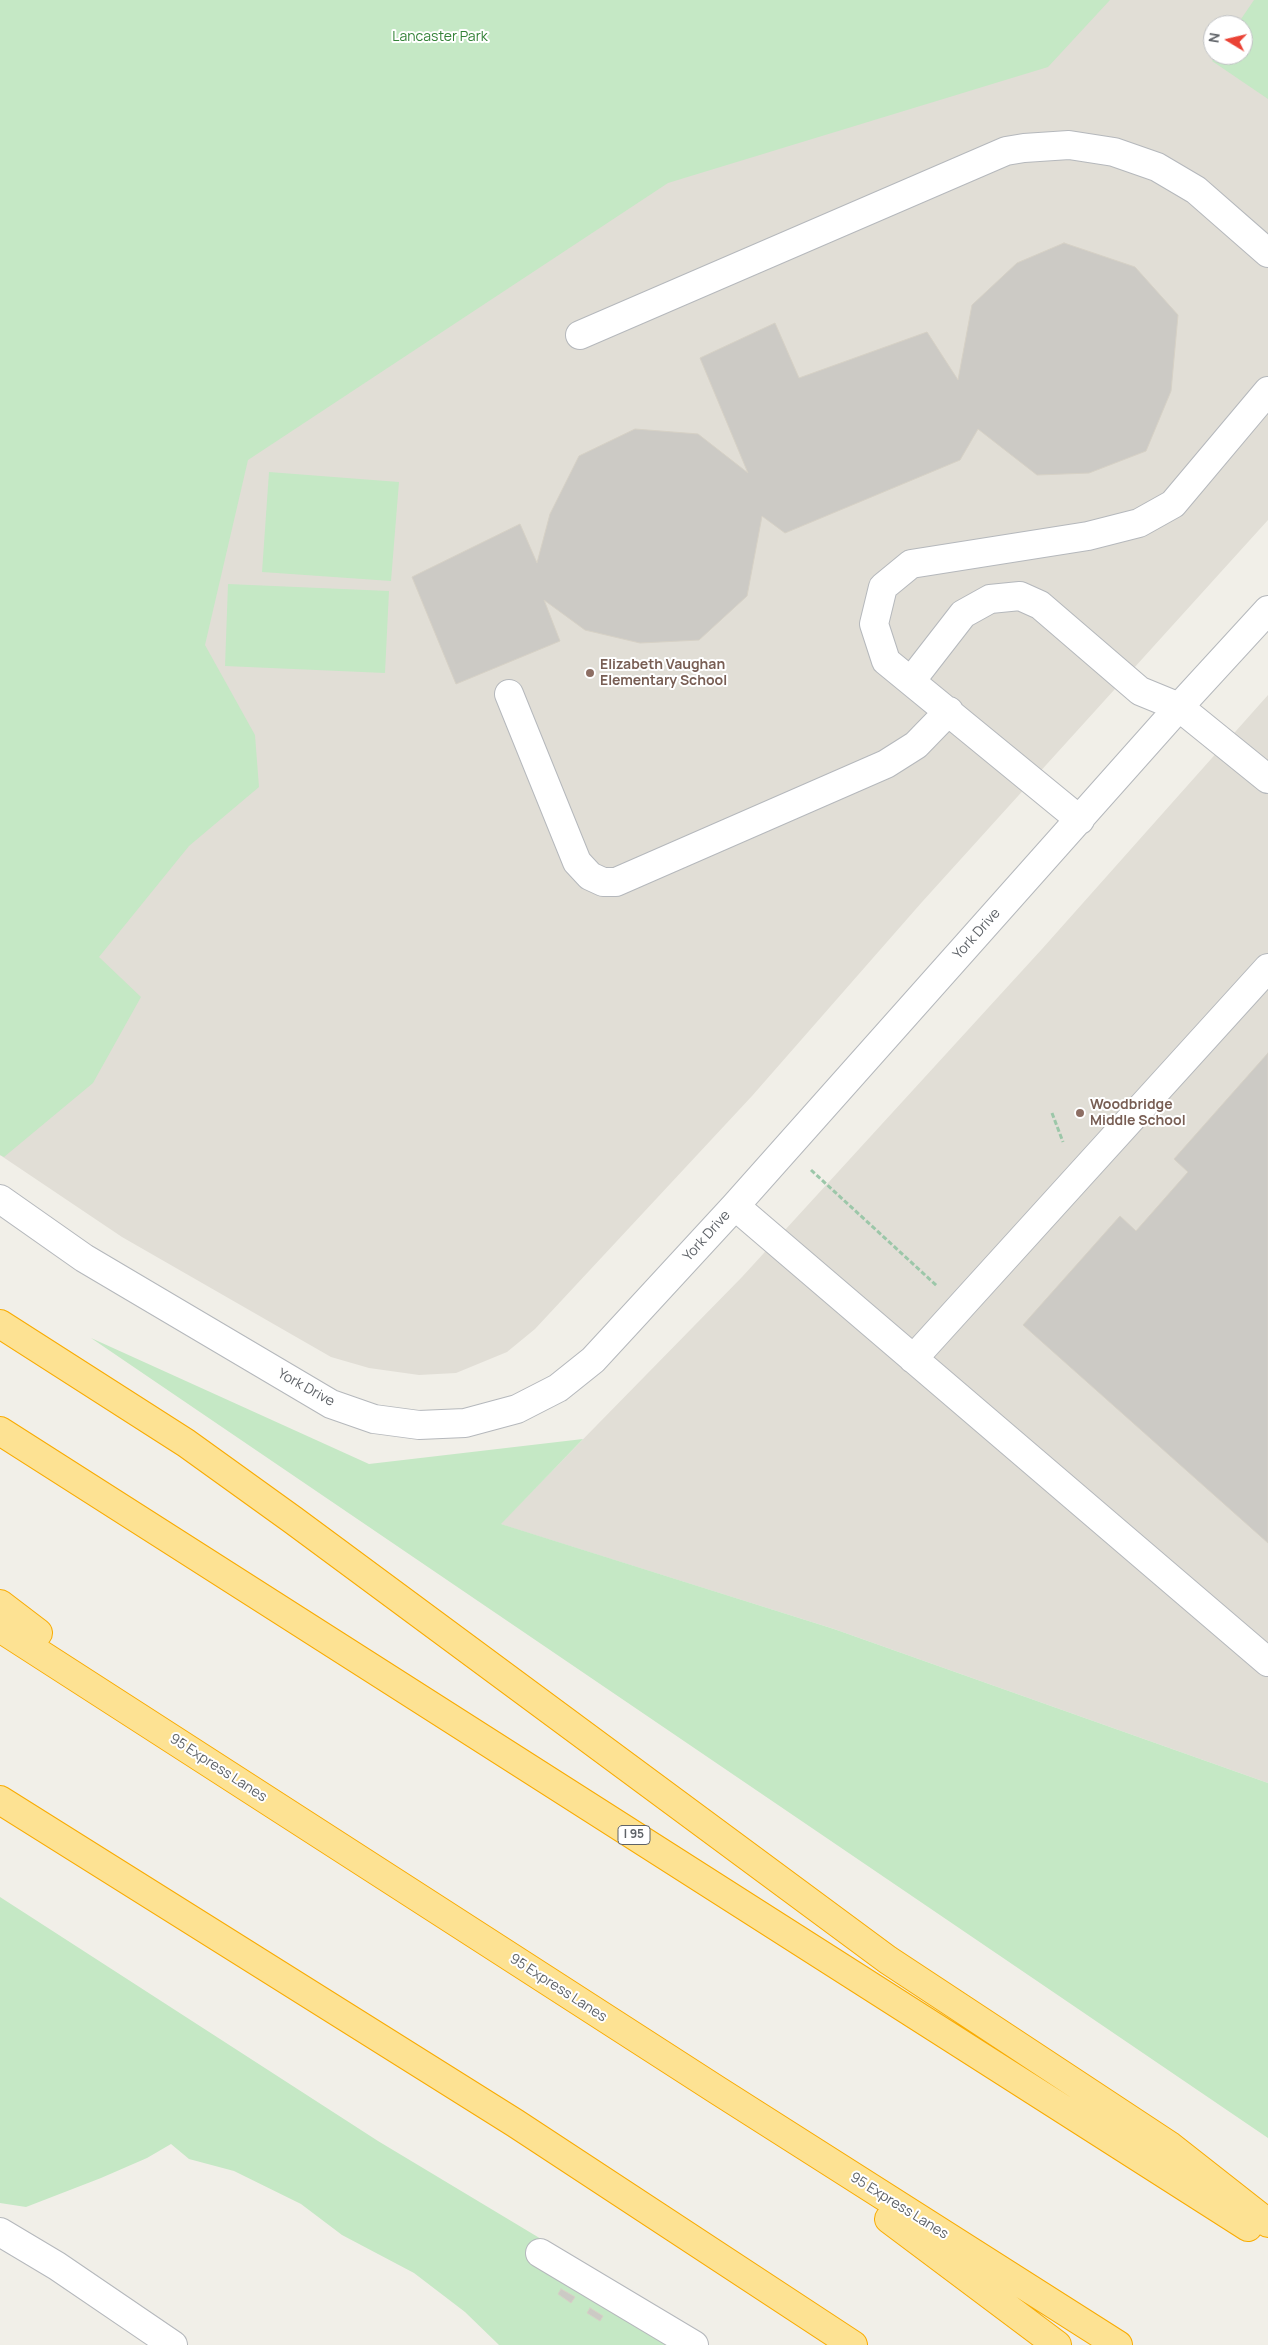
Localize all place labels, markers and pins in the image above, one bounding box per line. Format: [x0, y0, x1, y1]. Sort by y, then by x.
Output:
place label: Elizabeth Vaughan Elementary School [600, 657, 727, 690]
marker: Elizabeth Vaughan Elementary School [584, 667, 596, 679]
place label: Woodbridge Middle School [1090, 1097, 1186, 1130]
marker: Woodbridge Middle School [1074, 1107, 1086, 1119]

